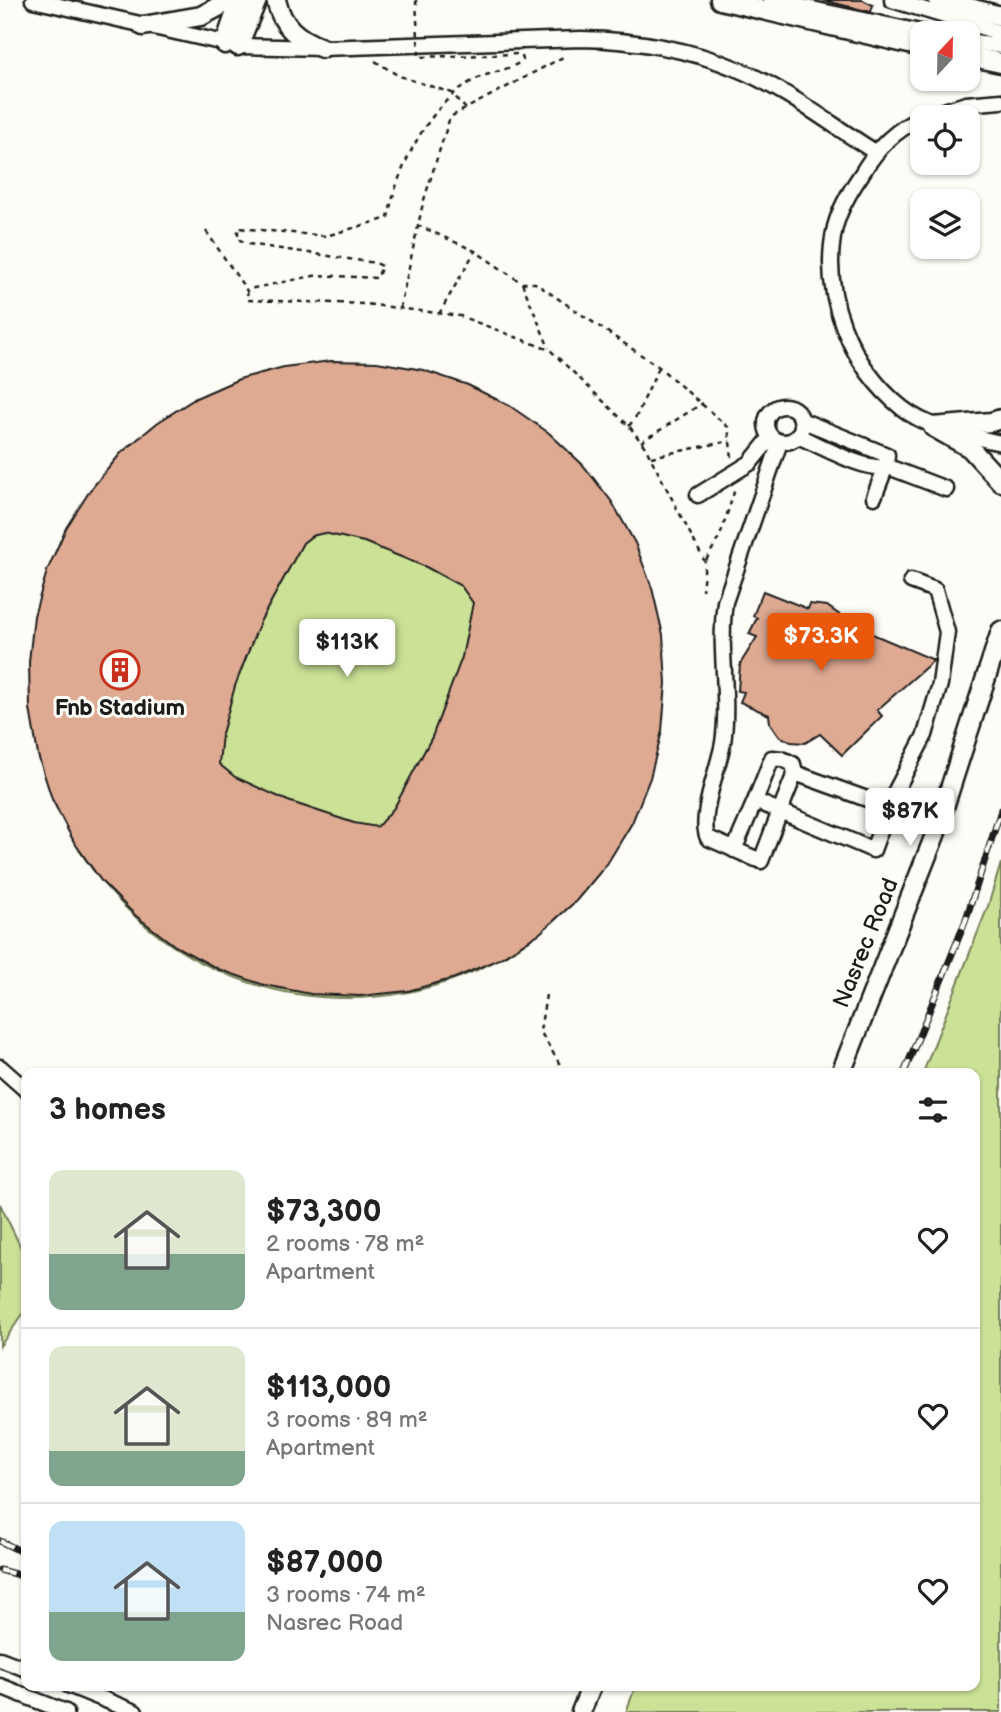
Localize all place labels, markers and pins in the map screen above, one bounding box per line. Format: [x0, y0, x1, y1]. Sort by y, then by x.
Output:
pin: $73.3K [764, 614, 878, 673]
pin: $113K [298, 620, 396, 679]
building icon: Fnb Stadium [99, 649, 141, 691]
place label: Fnb Stadium [55, 694, 185, 722]
pin: $87K [869, 788, 951, 848]

